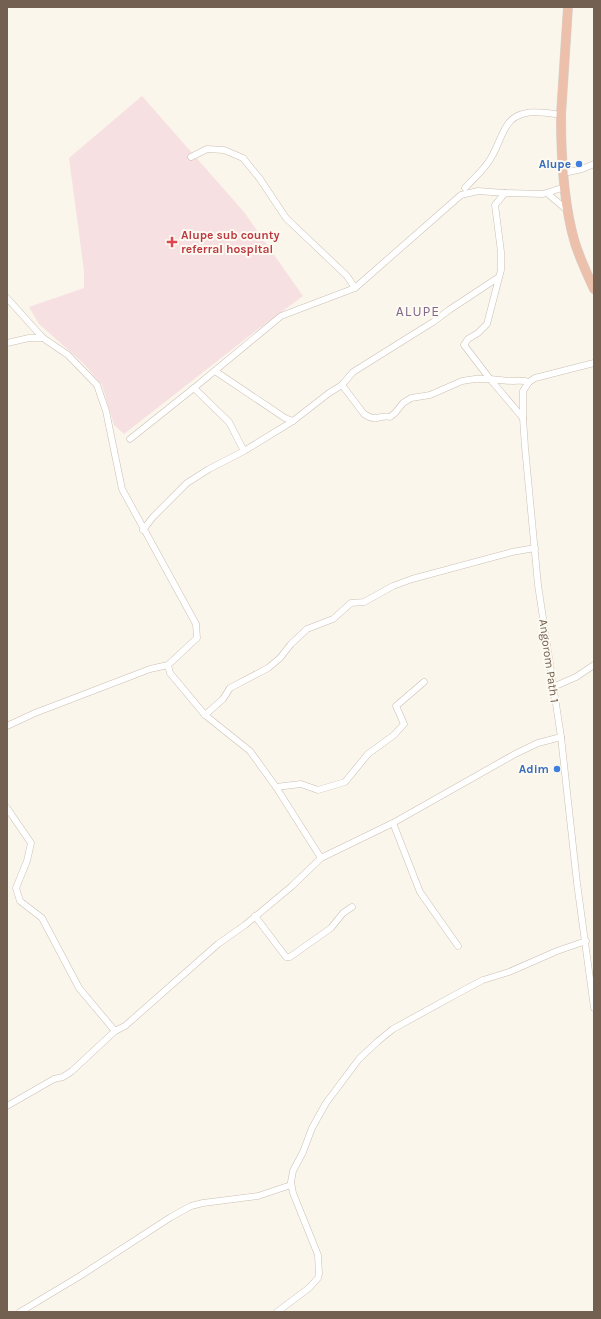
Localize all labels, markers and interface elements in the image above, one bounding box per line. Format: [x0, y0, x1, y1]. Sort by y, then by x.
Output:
place label: Alupe [539, 157, 571, 171]
marker: Alupe [574, 159, 584, 169]
place label: Alupe sub county referral hospital [181, 228, 280, 256]
marker: Alupe sub county referral hospital [166, 236, 178, 248]
district label: ALUPE [396, 303, 440, 320]
street label: Angorom Path 1 [536, 618, 562, 704]
place label: Adim [519, 762, 549, 776]
marker: Adim [552, 764, 562, 774]

